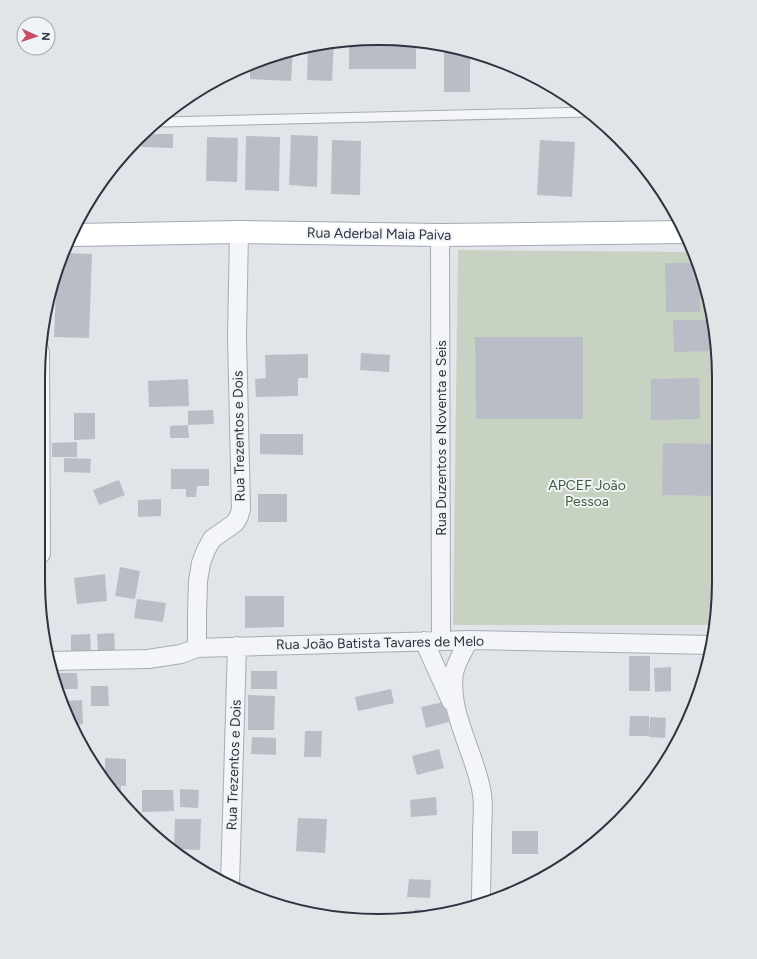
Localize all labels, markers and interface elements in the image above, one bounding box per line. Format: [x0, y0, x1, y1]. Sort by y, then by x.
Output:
north arrow [16, 16, 56, 56]
text: N [39, 32, 52, 41]
street label: Rua Aderbal Maia Paiva [307, 224, 451, 244]
street label: Rua Duzentos e Noventa e Seis [433, 340, 450, 536]
street label: Rua Trezentos e Dois [229, 370, 249, 502]
park label: APCEF João Pessoa [548, 477, 626, 510]
street label: Rua João Batista Tavares de Melo [276, 633, 484, 653]
street label: Rua Trezentos e Dois [223, 699, 245, 831]

